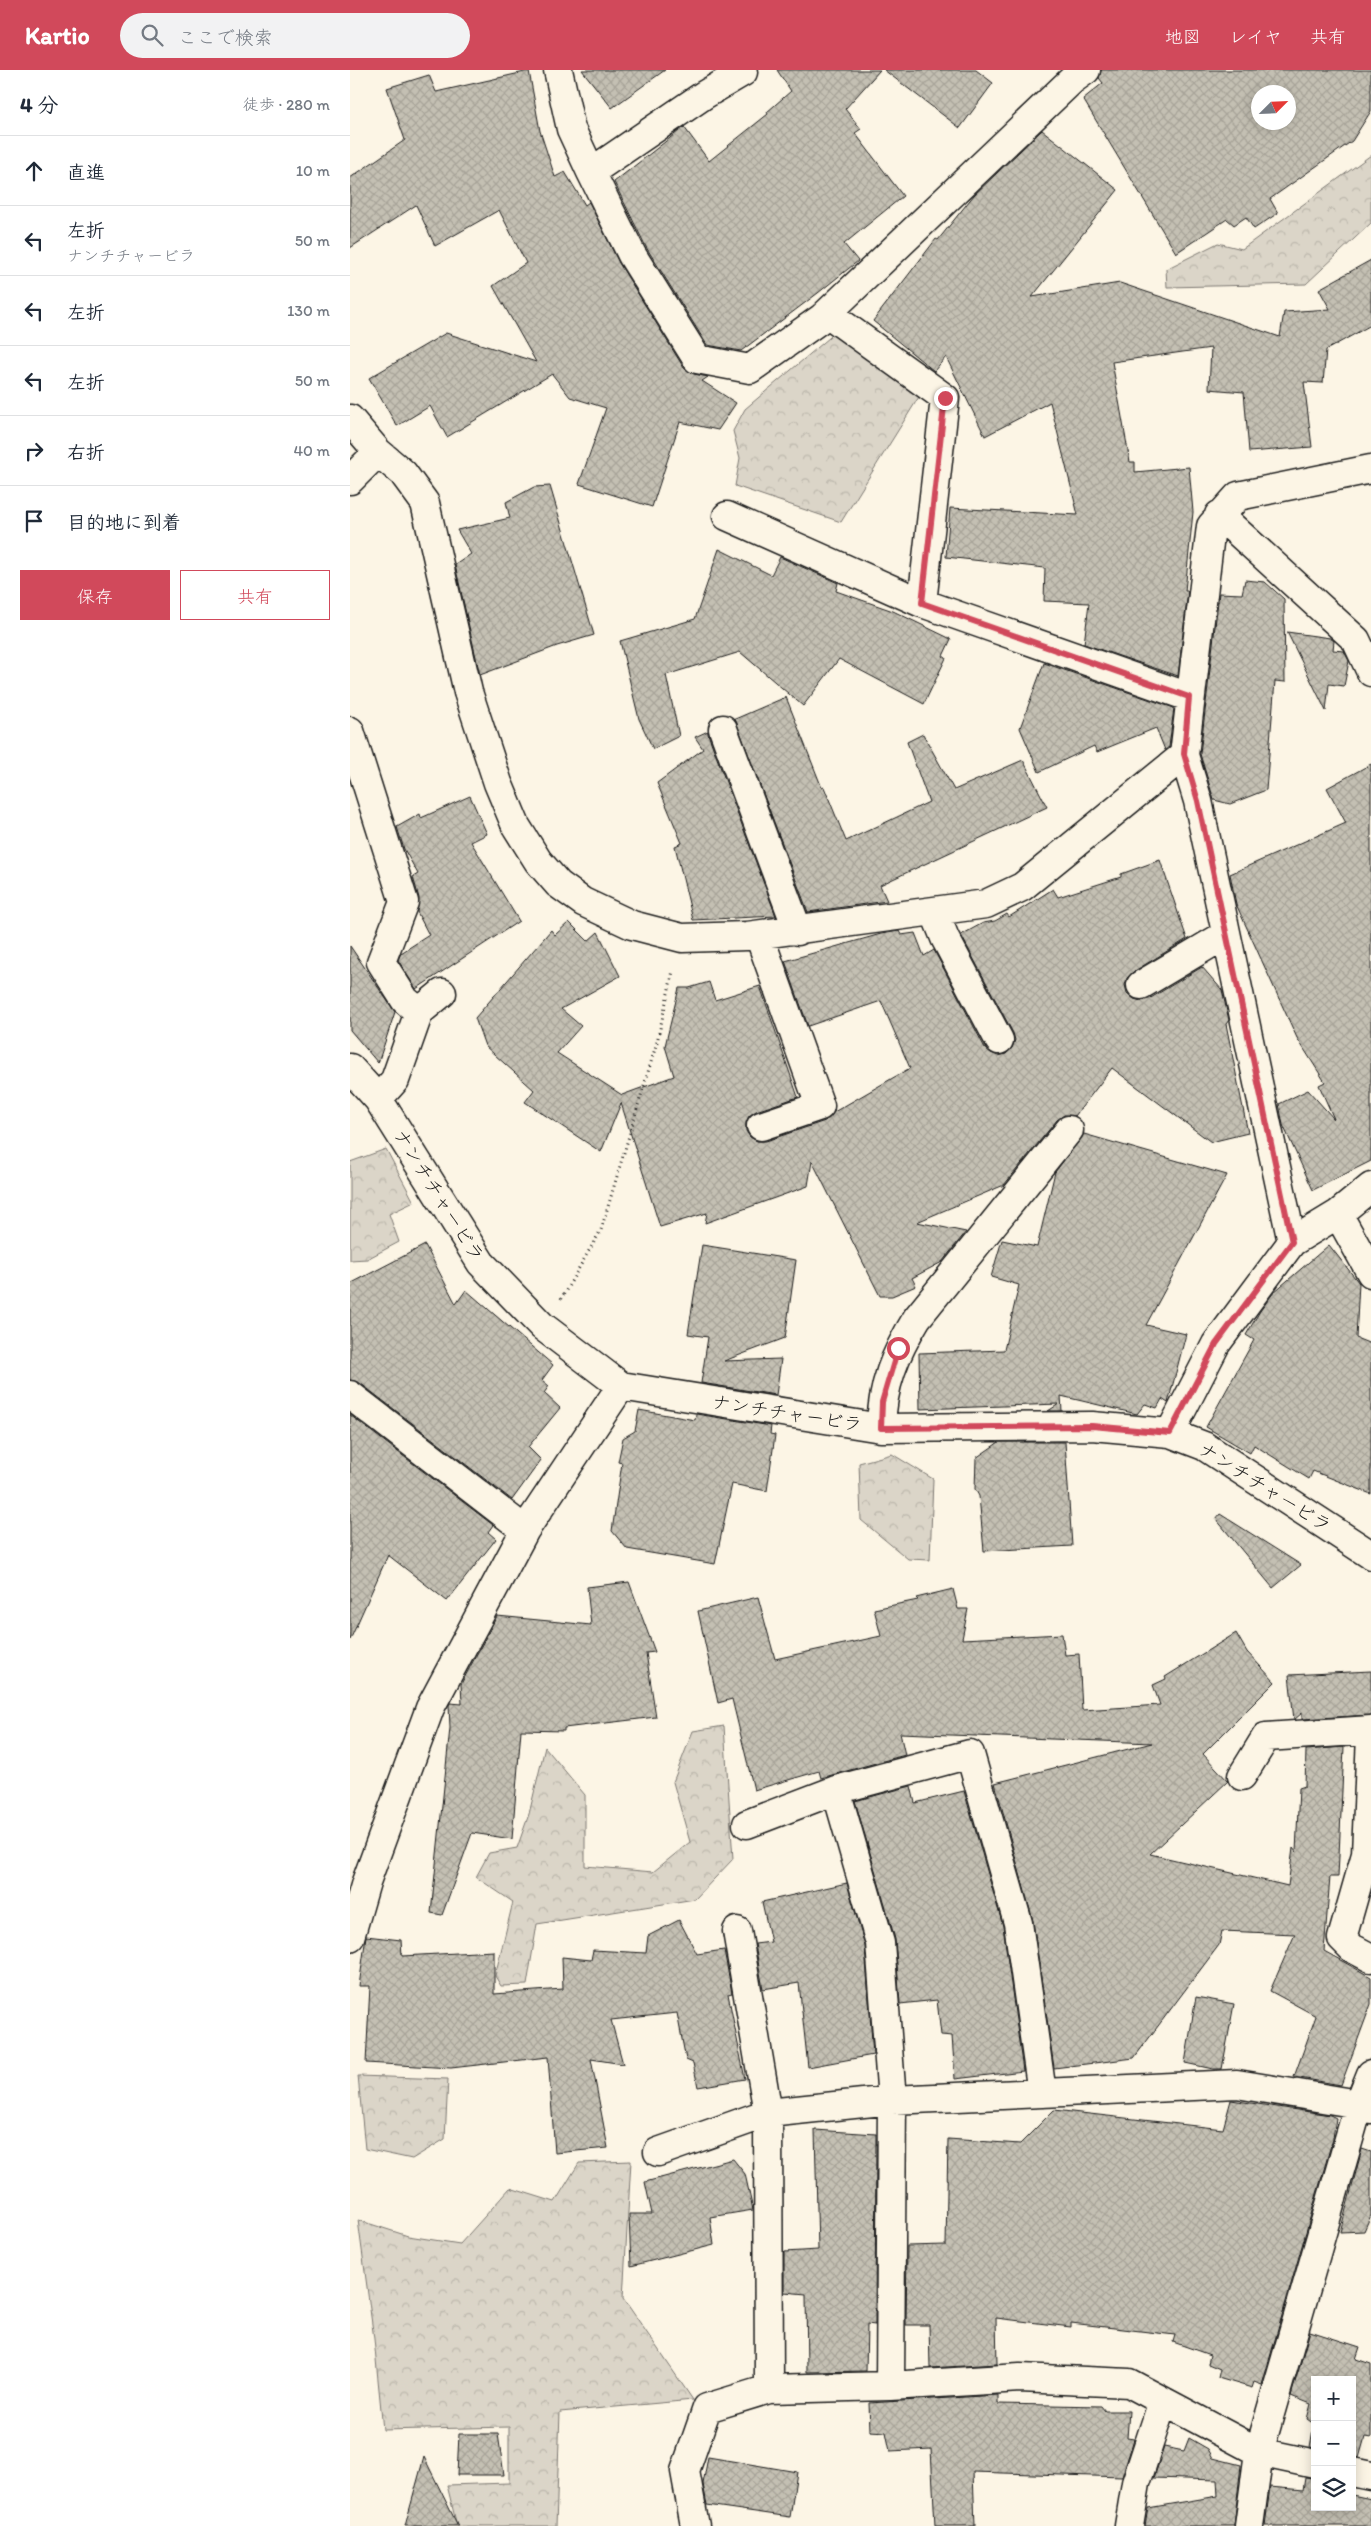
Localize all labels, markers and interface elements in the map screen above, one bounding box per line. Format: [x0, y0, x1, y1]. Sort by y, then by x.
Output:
search box [120, 13, 470, 58]
text: Kartio [25, 21, 90, 50]
icon: search [138, 21, 166, 49]
text: ここで検索 [178, 26, 273, 49]
text: 地図 [1165, 26, 1201, 48]
text: レイヤ [1229, 26, 1282, 48]
text: 共有 [1310, 26, 1346, 48]
north arrow [1251, 85, 1296, 130]
text: 4 分 [20, 92, 58, 117]
text: 徒歩 · 280 m [243, 95, 330, 114]
icon: ahead [20, 157, 48, 185]
text: 直進 [67, 161, 105, 184]
text: 10 m [296, 161, 330, 180]
text: 左折 [67, 219, 105, 242]
icon: left [20, 227, 48, 255]
text: 50 m [295, 231, 330, 250]
text: ナンチチャービラ [67, 246, 195, 265]
icon: left [20, 297, 48, 325]
text: 左折 [67, 301, 105, 324]
text: 130 m [287, 301, 330, 320]
icon: left [20, 367, 48, 395]
text: 左折 [67, 371, 105, 394]
text: 50 m [295, 371, 330, 390]
route end [934, 387, 957, 410]
icon: right [20, 437, 48, 465]
text: 右折 [67, 441, 105, 464]
text: 40 m [293, 441, 330, 460]
icon: arrive [20, 507, 48, 535]
text: 目的地に到着 [67, 511, 181, 534]
button: 保存 [20, 570, 170, 620]
button: 共有 [180, 570, 330, 620]
street label: ナンチチャービラ [389, 1124, 489, 1266]
route start [887, 1337, 910, 1360]
street label: ナンチチャービラ [710, 1390, 864, 1436]
street label: ナンチチャービラ [1194, 1437, 1336, 1537]
map controls [1311, 2376, 1356, 2511]
button: + [1311, 2376, 1356, 2421]
button: − [1311, 2421, 1356, 2466]
button: layers [1311, 2466, 1356, 2511]

